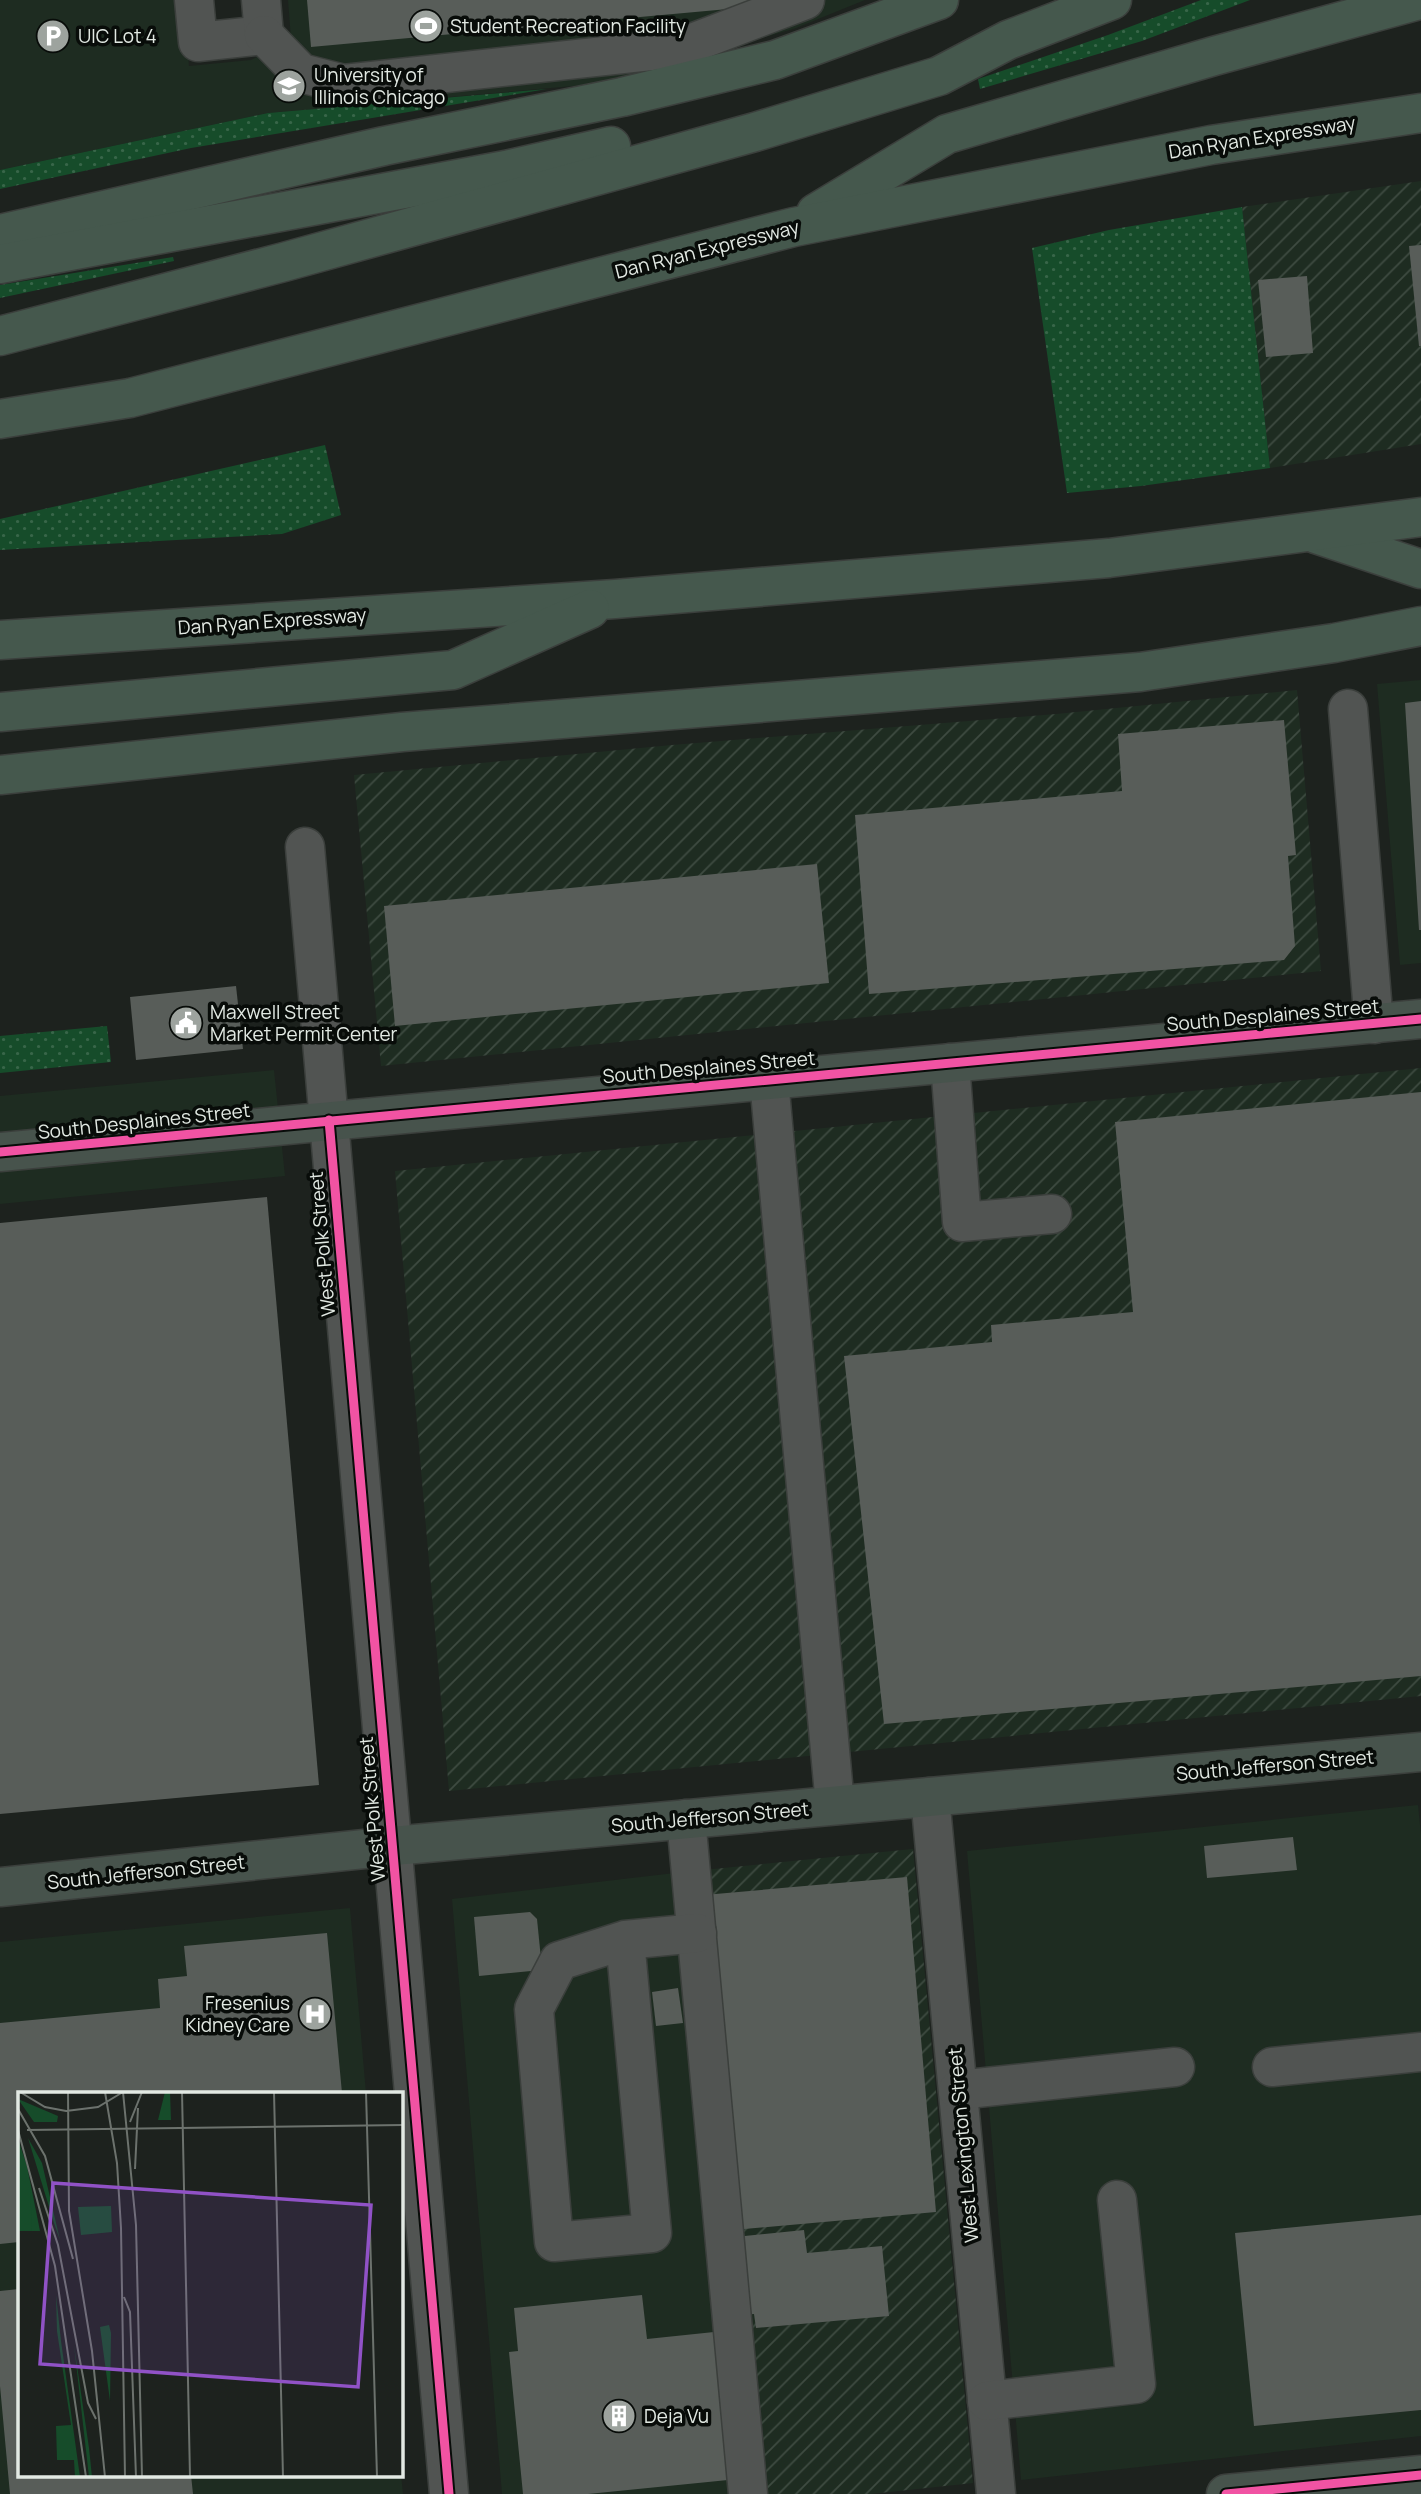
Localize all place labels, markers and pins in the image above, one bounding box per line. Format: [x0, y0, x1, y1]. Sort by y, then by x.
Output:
sports icon: Student Recreation Facility [407, 7, 445, 45]
place label: Student Recreation Facility [450, 13, 686, 39]
parking icon: UIC Lot 4 [34, 17, 72, 55]
place label: UIC Lot 4 [78, 23, 157, 49]
place label: University of Illinois Chicago [314, 62, 445, 110]
school or university icon: University of Illinois Chicago [270, 67, 308, 105]
place label: Maxwell Street Market Permit Center [210, 999, 397, 1047]
public building icon: Maxwell Street Market Permit Center [167, 1004, 205, 1042]
place label: Fresenius Kidney Care [185, 1990, 290, 2038]
hospital icon: Fresenius Kidney Care [296, 1995, 334, 2033]
building icon: Deja Vu [600, 2397, 638, 2435]
place label: Deja Vu [644, 2403, 709, 2429]

